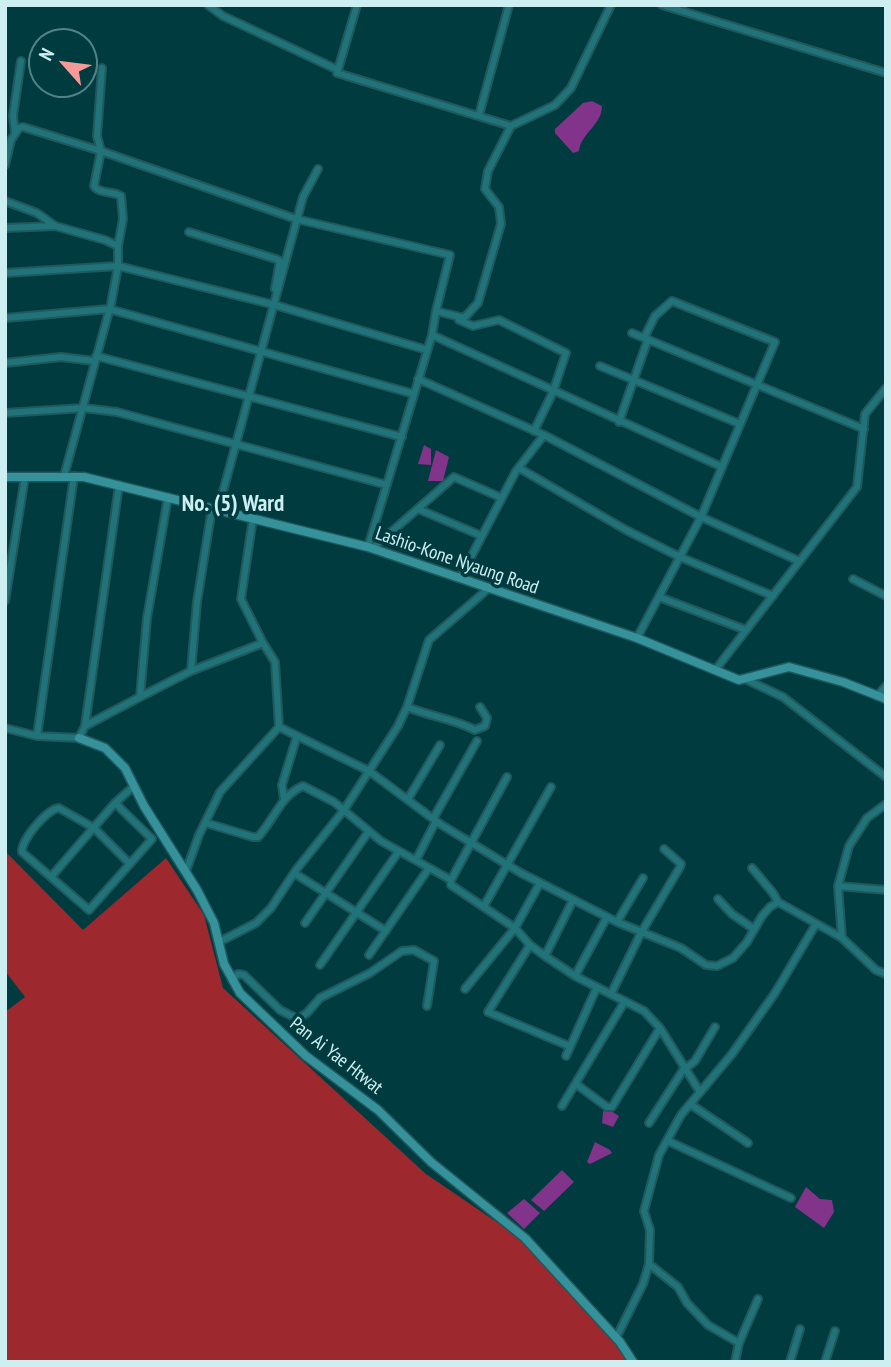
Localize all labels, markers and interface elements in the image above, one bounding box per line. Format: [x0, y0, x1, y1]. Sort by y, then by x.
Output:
north arrow [28, 28, 98, 98]
text: N [33, 44, 59, 64]
district label: No. (5) Ward [182, 490, 284, 518]
street label: Lashio-Kone Nyaung Road [372, 522, 542, 600]
street label: Pan Ai Yae Htwat [285, 1013, 387, 1099]

